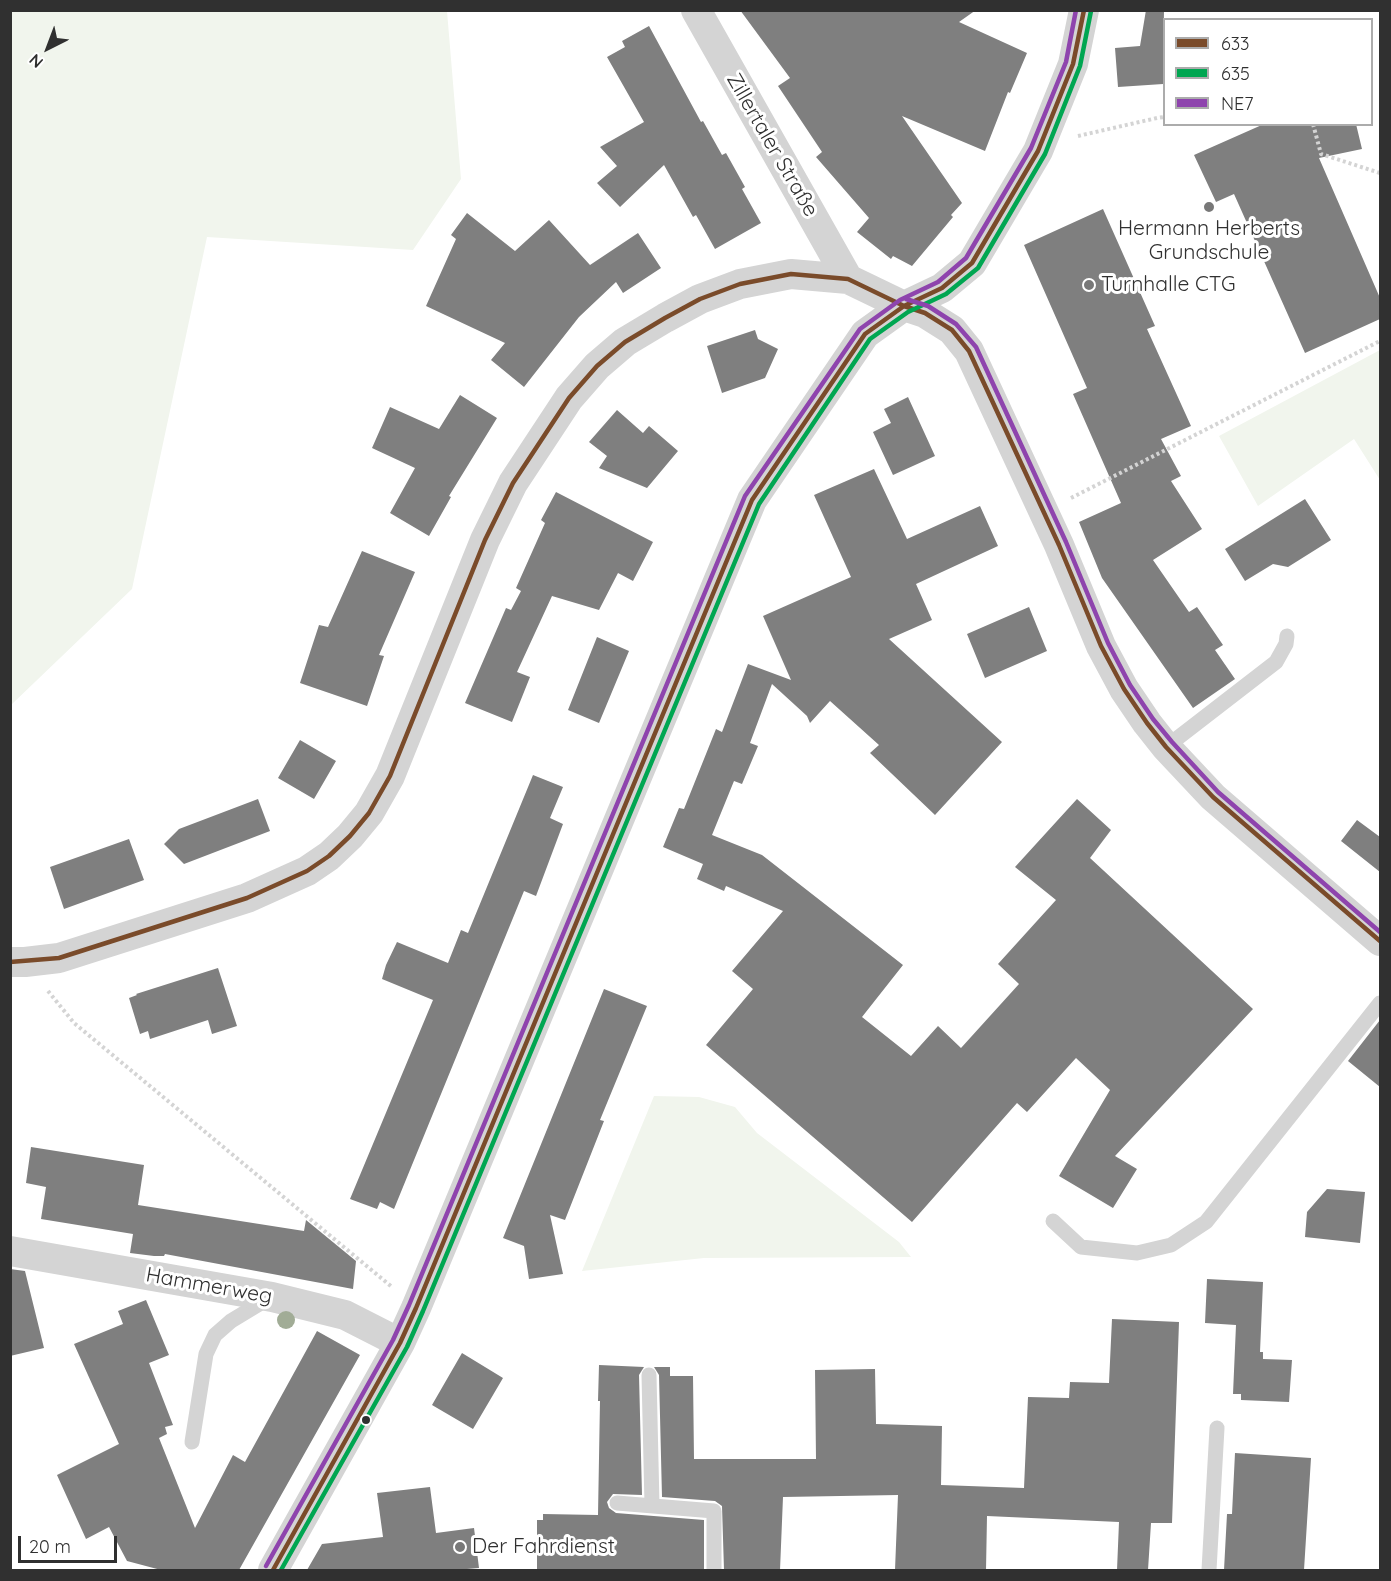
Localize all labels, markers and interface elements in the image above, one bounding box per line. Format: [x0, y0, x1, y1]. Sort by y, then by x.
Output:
north arrow [18, 18, 78, 78]
legend [1163, 18, 1373, 126]
text: 633 [1221, 32, 1250, 55]
text: N [25, 50, 47, 73]
text: 635 [1221, 62, 1250, 85]
street label: Zillertaler Straße [721, 69, 823, 221]
text: NE7 [1221, 92, 1254, 115]
marker: Hermann Herberts Grundschule [1202, 200, 1216, 214]
place label: Hermann Herberts Grundschule [1118, 216, 1300, 266]
place label: Turnhalle CTG [1101, 272, 1236, 298]
marker: Turnhalle CTG [1082, 278, 1096, 292]
street label: Hammerweg [144, 1262, 274, 1310]
unlabelled marker [360, 1414, 372, 1426]
scale bar [21, 1524, 120, 1562]
place label: Der Fahrdienst [472, 1534, 615, 1560]
text: 20 m [29, 1535, 71, 1558]
marker: Der Fahrdienst [453, 1540, 467, 1554]

